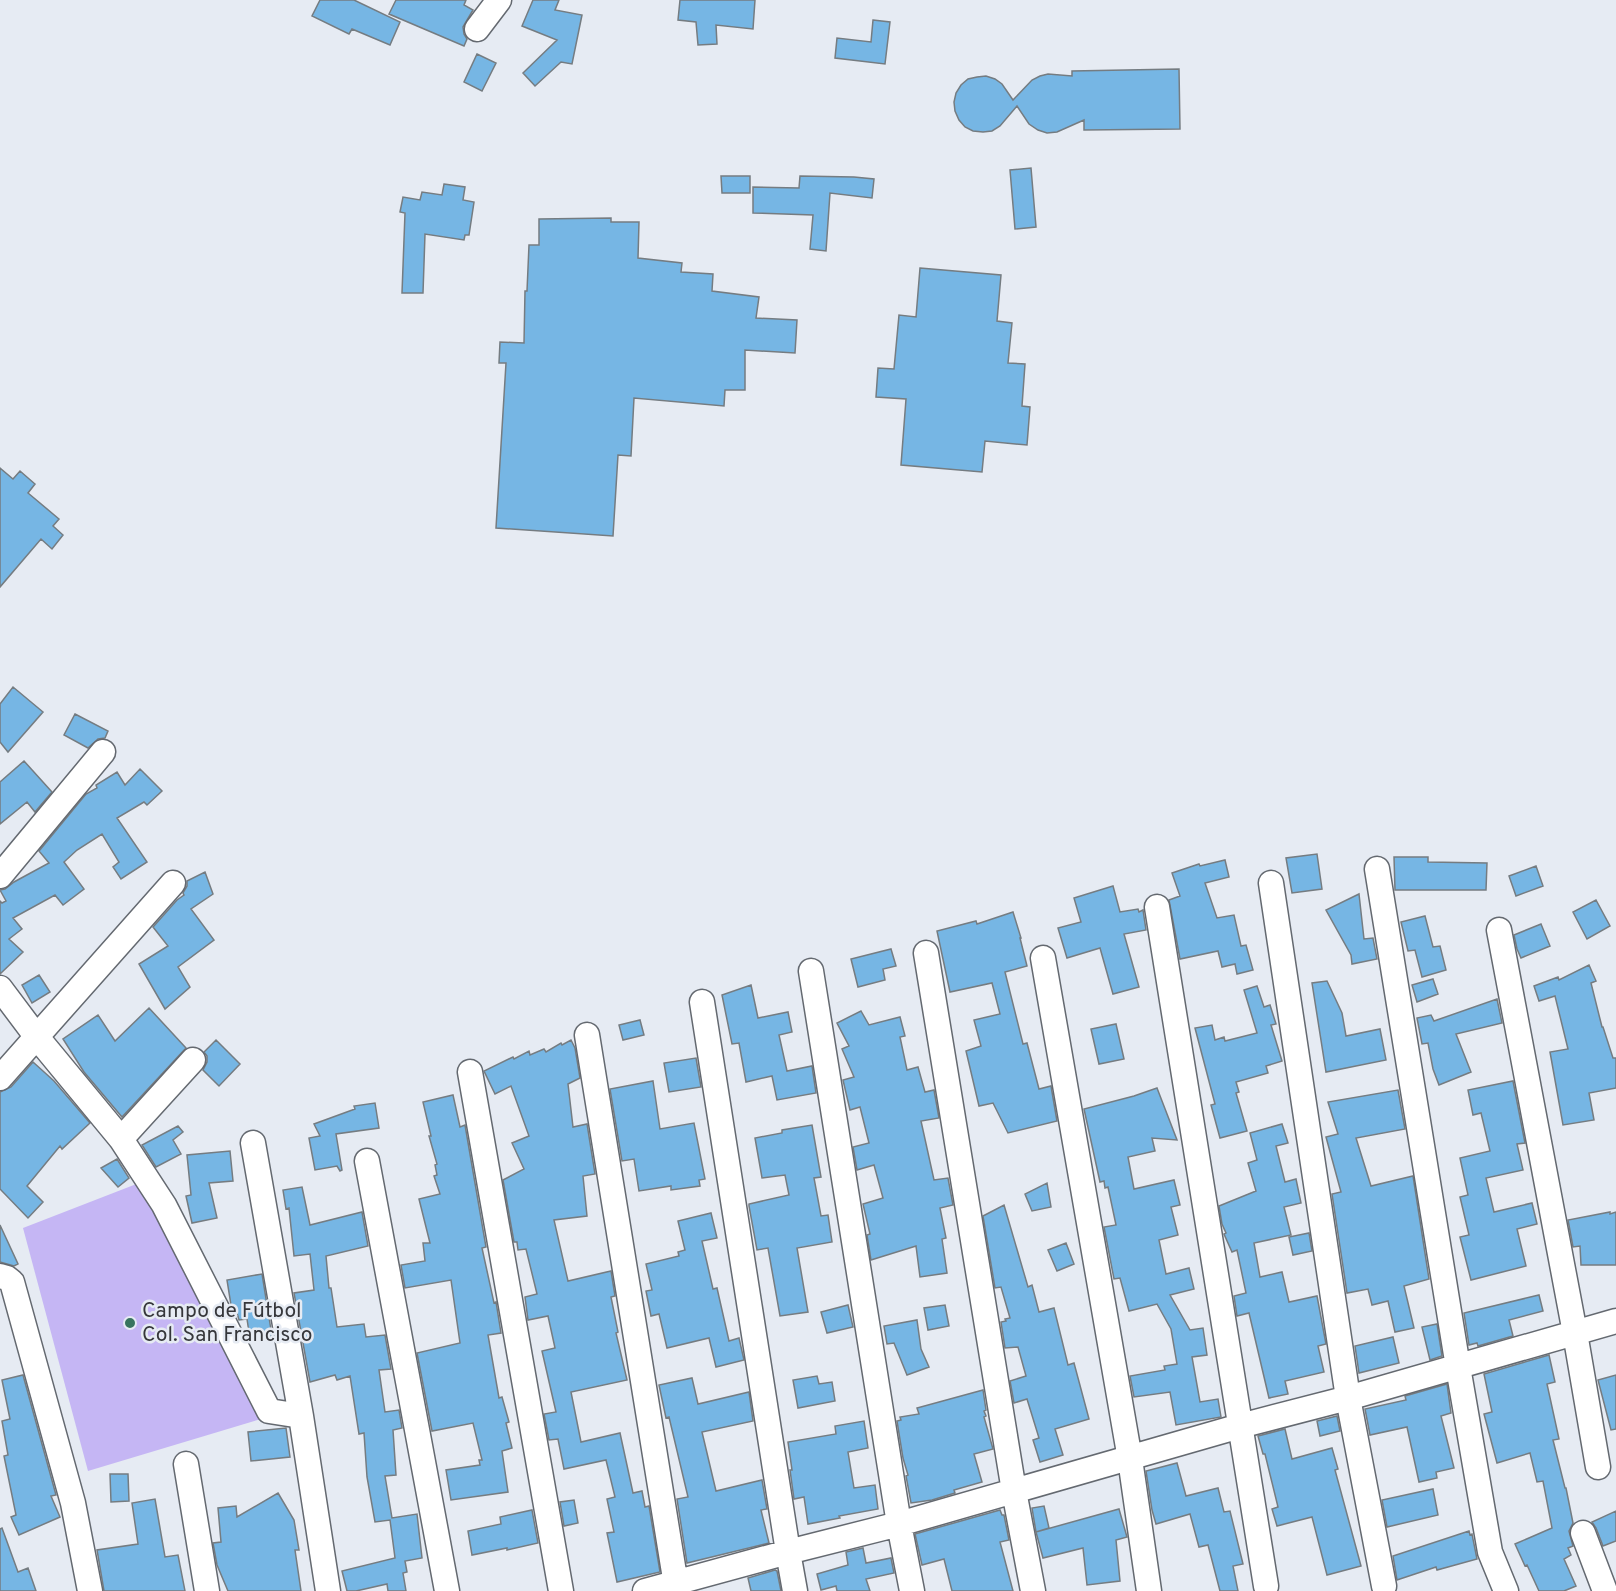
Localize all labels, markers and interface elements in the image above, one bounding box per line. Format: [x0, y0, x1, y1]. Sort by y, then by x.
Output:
place label: Campo de Fútbol Col. San Francisco [142, 1298, 313, 1349]
marker: Campo de Fútbol Col. San Francisco [123, 1316, 137, 1330]

